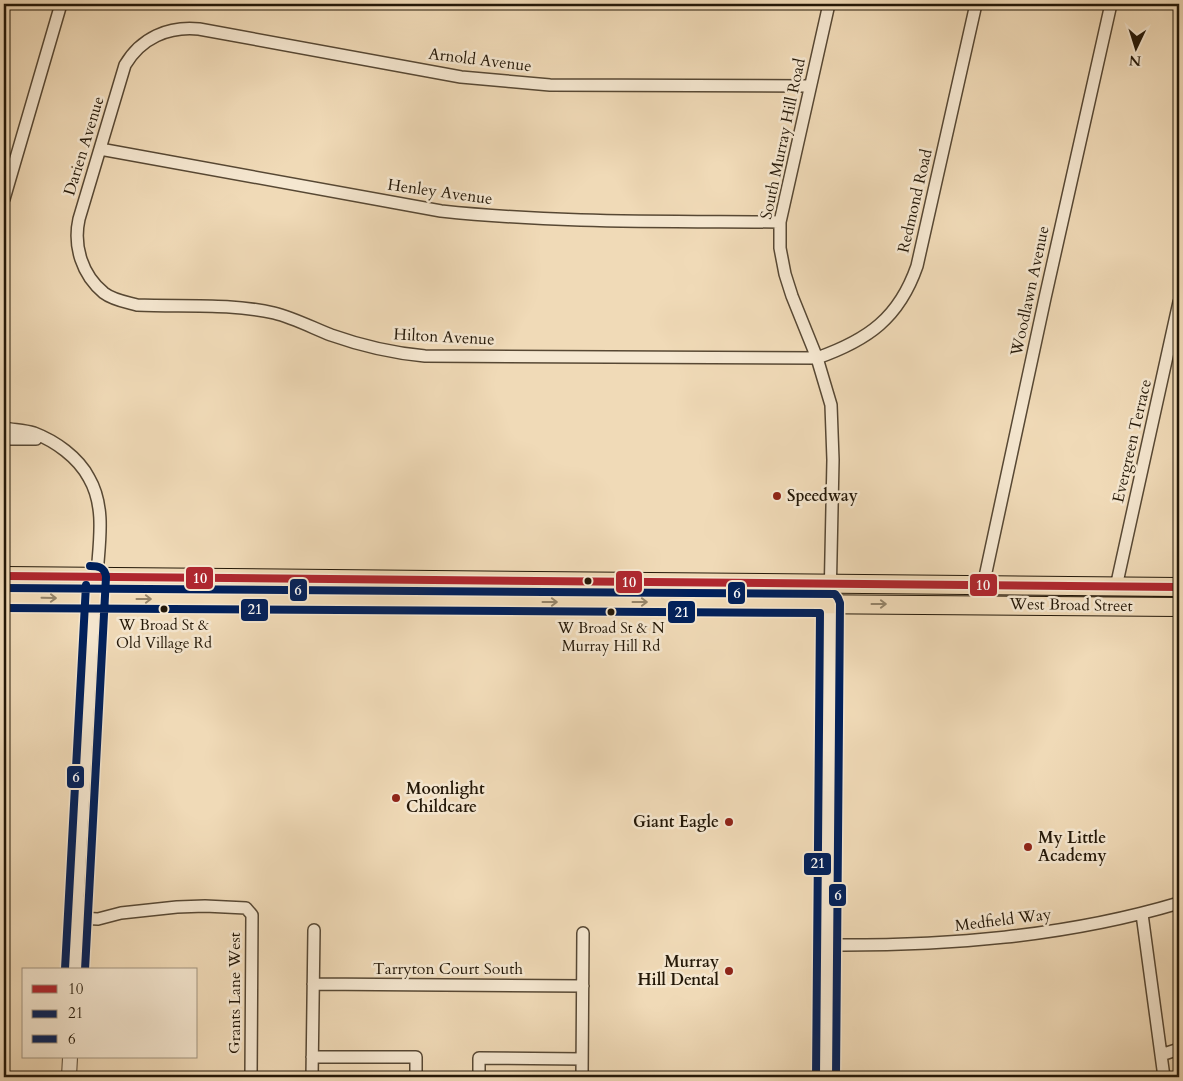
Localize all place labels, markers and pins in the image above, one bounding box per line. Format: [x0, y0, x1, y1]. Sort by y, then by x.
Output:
place label: Speedway [787, 485, 858, 507]
marker: Speedway [771, 490, 783, 502]
unlabelled marker [583, 576, 593, 586]
marker: W Broad St & Old Village Rd [159, 604, 169, 614]
marker: W Broad St & N Murray Hill Rd [606, 607, 616, 617]
place label: W Broad St & Old Village Rd [116, 615, 212, 653]
place label: W Broad St & N Murray Hill Rd [556, 618, 665, 656]
place label: Moonlight Childcare [406, 778, 485, 818]
marker: Moonlight Childcare [390, 792, 402, 804]
place label: Giant Eagle [633, 811, 719, 833]
marker: Giant Eagle [723, 816, 735, 828]
place label: My Little Academy [1038, 827, 1107, 867]
marker: My Little Academy [1022, 841, 1034, 853]
place label: Murray Hill Dental [637, 951, 719, 991]
marker: Murray Hill Dental [723, 965, 735, 977]

